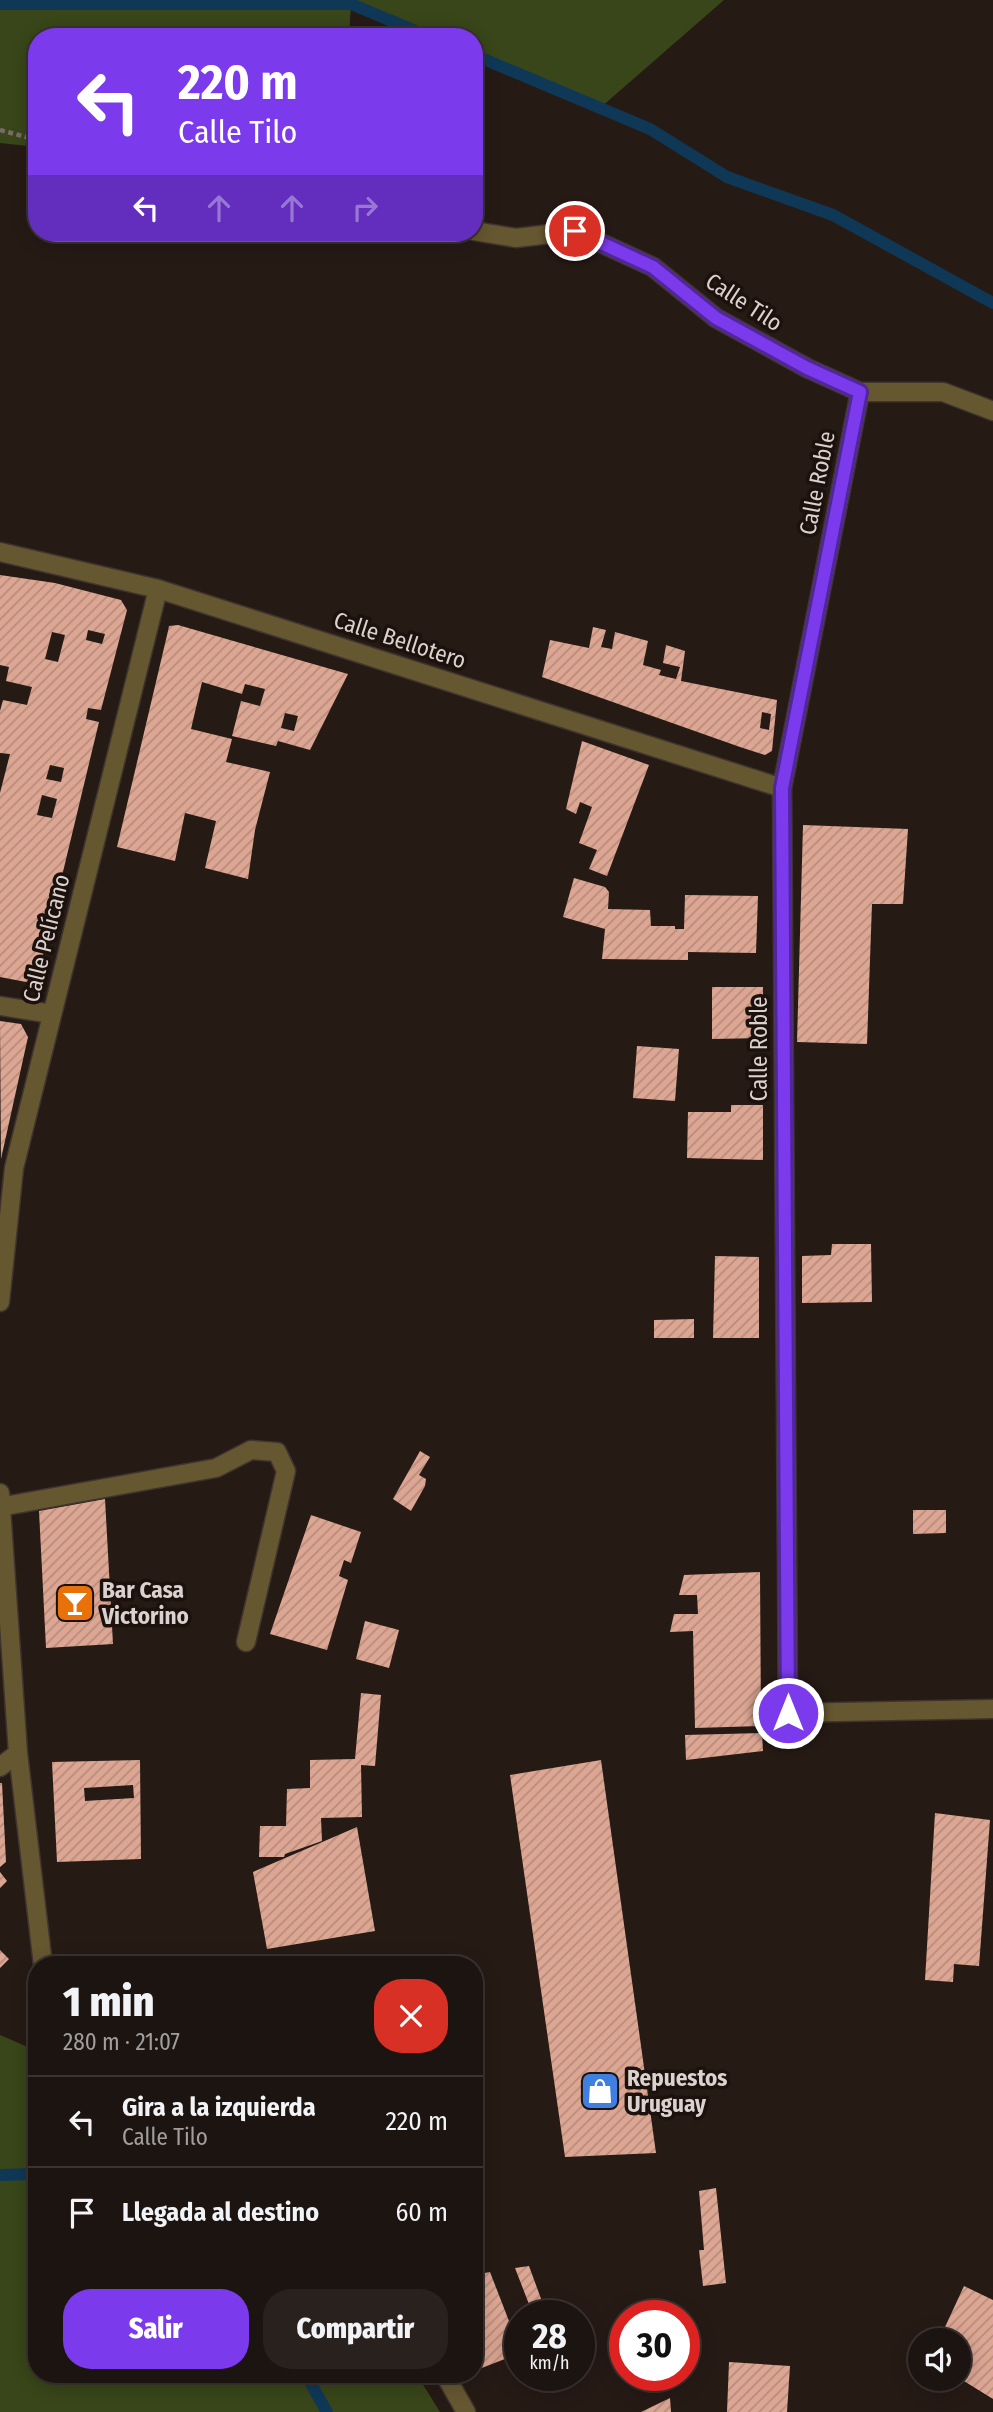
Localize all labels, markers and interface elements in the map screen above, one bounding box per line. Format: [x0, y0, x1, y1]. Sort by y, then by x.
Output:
text: 220 m [178, 53, 298, 112]
icon: left [63, 56, 154, 147]
text: Calle Tilo [178, 113, 297, 151]
icon: left [127, 189, 165, 227]
icon: ahead [200, 189, 238, 227]
icon: ahead [273, 189, 311, 227]
icon: right [346, 189, 384, 227]
pin [545, 201, 605, 261]
icon: arrive [556, 212, 594, 250]
street label: Calle Tilo [700, 267, 788, 337]
street label: Calle Roble [793, 429, 841, 537]
street label: Calle Bellotero [330, 605, 470, 675]
street label: Calle Pelícano [17, 871, 75, 1005]
street label: Calle Roble [745, 996, 773, 1102]
place label: Bar Casa Victorino [101, 1576, 189, 1630]
bar icon: Bar Casa Victorino [54, 1582, 96, 1624]
position arrow [751, 1676, 825, 1750]
text: 1 min [63, 1977, 154, 2027]
button: close [374, 1979, 448, 2053]
text: 280 m · 21:07 [63, 2028, 180, 2056]
place label: Repuestos Uruguay [627, 2064, 727, 2118]
shop icon: Repuestos Uruguay [579, 2070, 621, 2112]
text: Gira a la izquierda [122, 2092, 316, 2123]
icon: left [63, 2103, 101, 2141]
text: 220 m [385, 2106, 448, 2137]
text: Calle Tilo [122, 2123, 208, 2151]
icon: arrive [63, 2194, 101, 2232]
text: Llegada al destino [122, 2197, 319, 2228]
text: 60 m [395, 2197, 448, 2228]
button: Salir [63, 2289, 249, 2369]
button: Compartir [263, 2289, 448, 2369]
speed limit sign: 30 [609, 2300, 700, 2391]
text: 28 [532, 2315, 567, 2357]
map controls [908, 2328, 971, 2391]
button: sound [908, 2328, 971, 2391]
text: km/h [529, 2352, 570, 2374]

